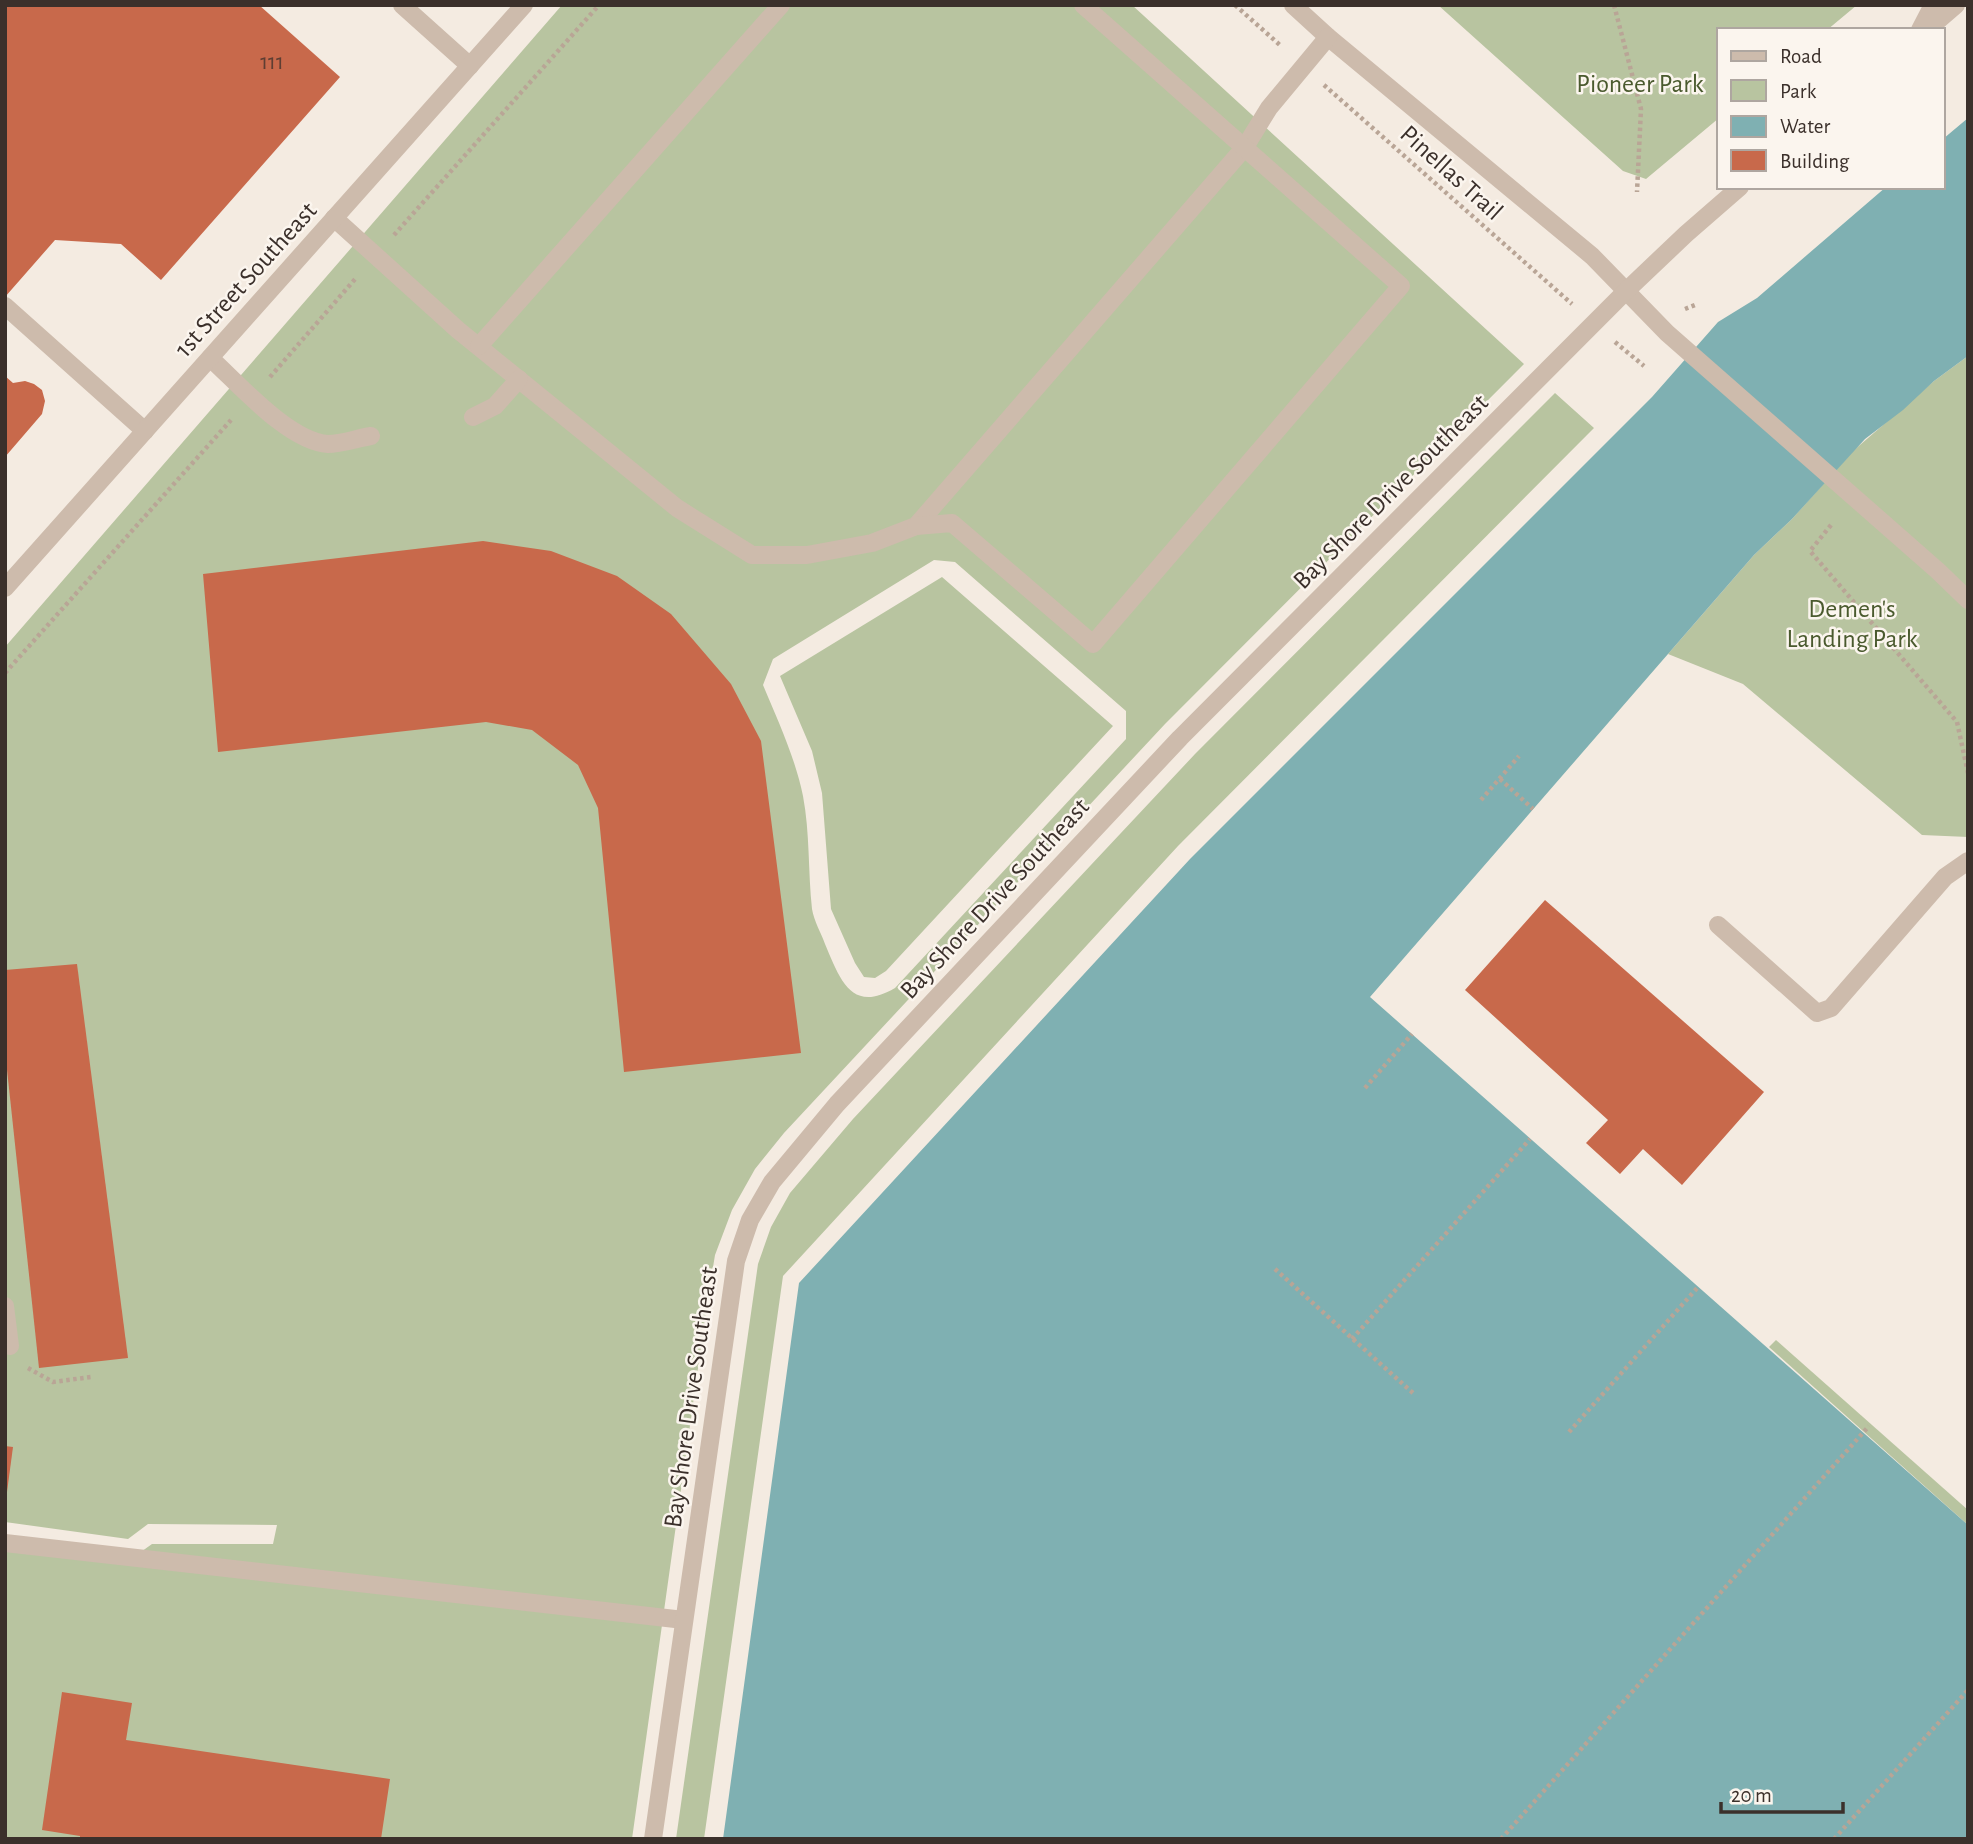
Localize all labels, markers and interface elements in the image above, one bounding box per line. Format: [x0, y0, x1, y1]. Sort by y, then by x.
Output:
legend [1717, 28, 1945, 189]
text: Road [1780, 46, 1822, 67]
house number: 111 [260, 51, 284, 74]
park label: Pioneer Park [1576, 71, 1704, 97]
text: Park [1780, 81, 1817, 102]
text: Water [1780, 116, 1830, 137]
street label: Pinellas Trail [1395, 120, 1508, 225]
text: Building [1780, 151, 1850, 172]
street label: 1st Street Southeast [170, 197, 322, 362]
street label: Bay Shore Drive Southeast [1288, 389, 1493, 594]
park label: Demen's Landing Park [1787, 596, 1918, 652]
street label: Bay Shore Drive Southeast [895, 793, 1094, 1004]
street label: Bay Shore Drive Southeast [660, 1265, 722, 1529]
scale bar [1721, 1770, 1843, 1814]
text: 20 m [1731, 1785, 1772, 1806]

